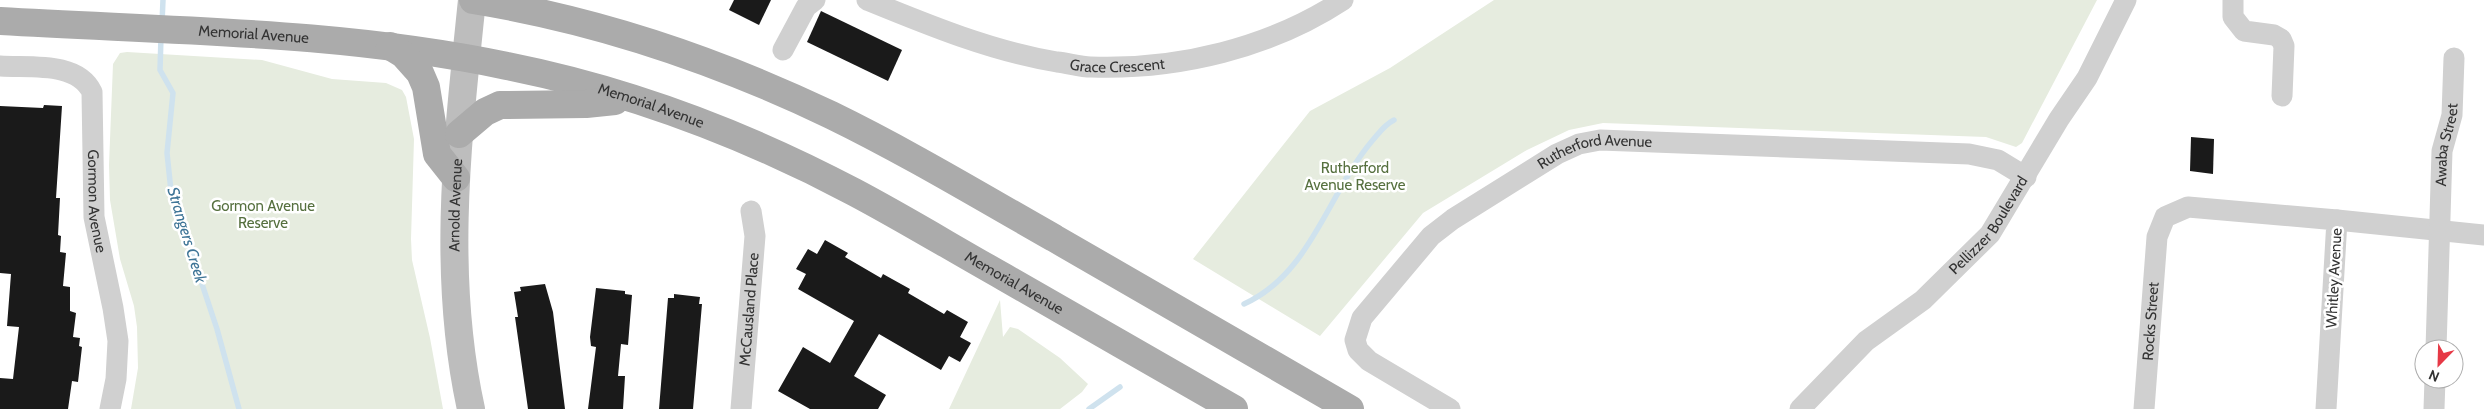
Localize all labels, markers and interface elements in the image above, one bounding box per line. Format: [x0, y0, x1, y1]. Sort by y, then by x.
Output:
street label: Memorial Avenue [198, 22, 310, 47]
street label: Grace Crescent [1068, 55, 1166, 76]
street label: Memorial Avenue [596, 80, 707, 132]
street label: Awaba Street [2432, 103, 2461, 187]
street label: Rutherford Avenue [1534, 131, 1653, 173]
street label: Gormon Avenue [84, 149, 110, 255]
street label: Arnold Avenue [445, 158, 466, 252]
park label: Rutherford Avenue Reserve [1305, 159, 1406, 194]
street label: Pellizzer Boulevard [1945, 173, 2032, 278]
water label: Strangers Creek [163, 185, 211, 286]
park label: Gormon Avenue Reserve [211, 197, 315, 232]
street label: Whitley Avenue [2322, 227, 2346, 328]
street label: Memorial Avenue [962, 248, 1067, 318]
street label: McCausland Place [736, 252, 763, 367]
street label: Rocks Street [2139, 281, 2163, 361]
north arrow [2414, 339, 2464, 389]
text: N [2426, 366, 2442, 386]

